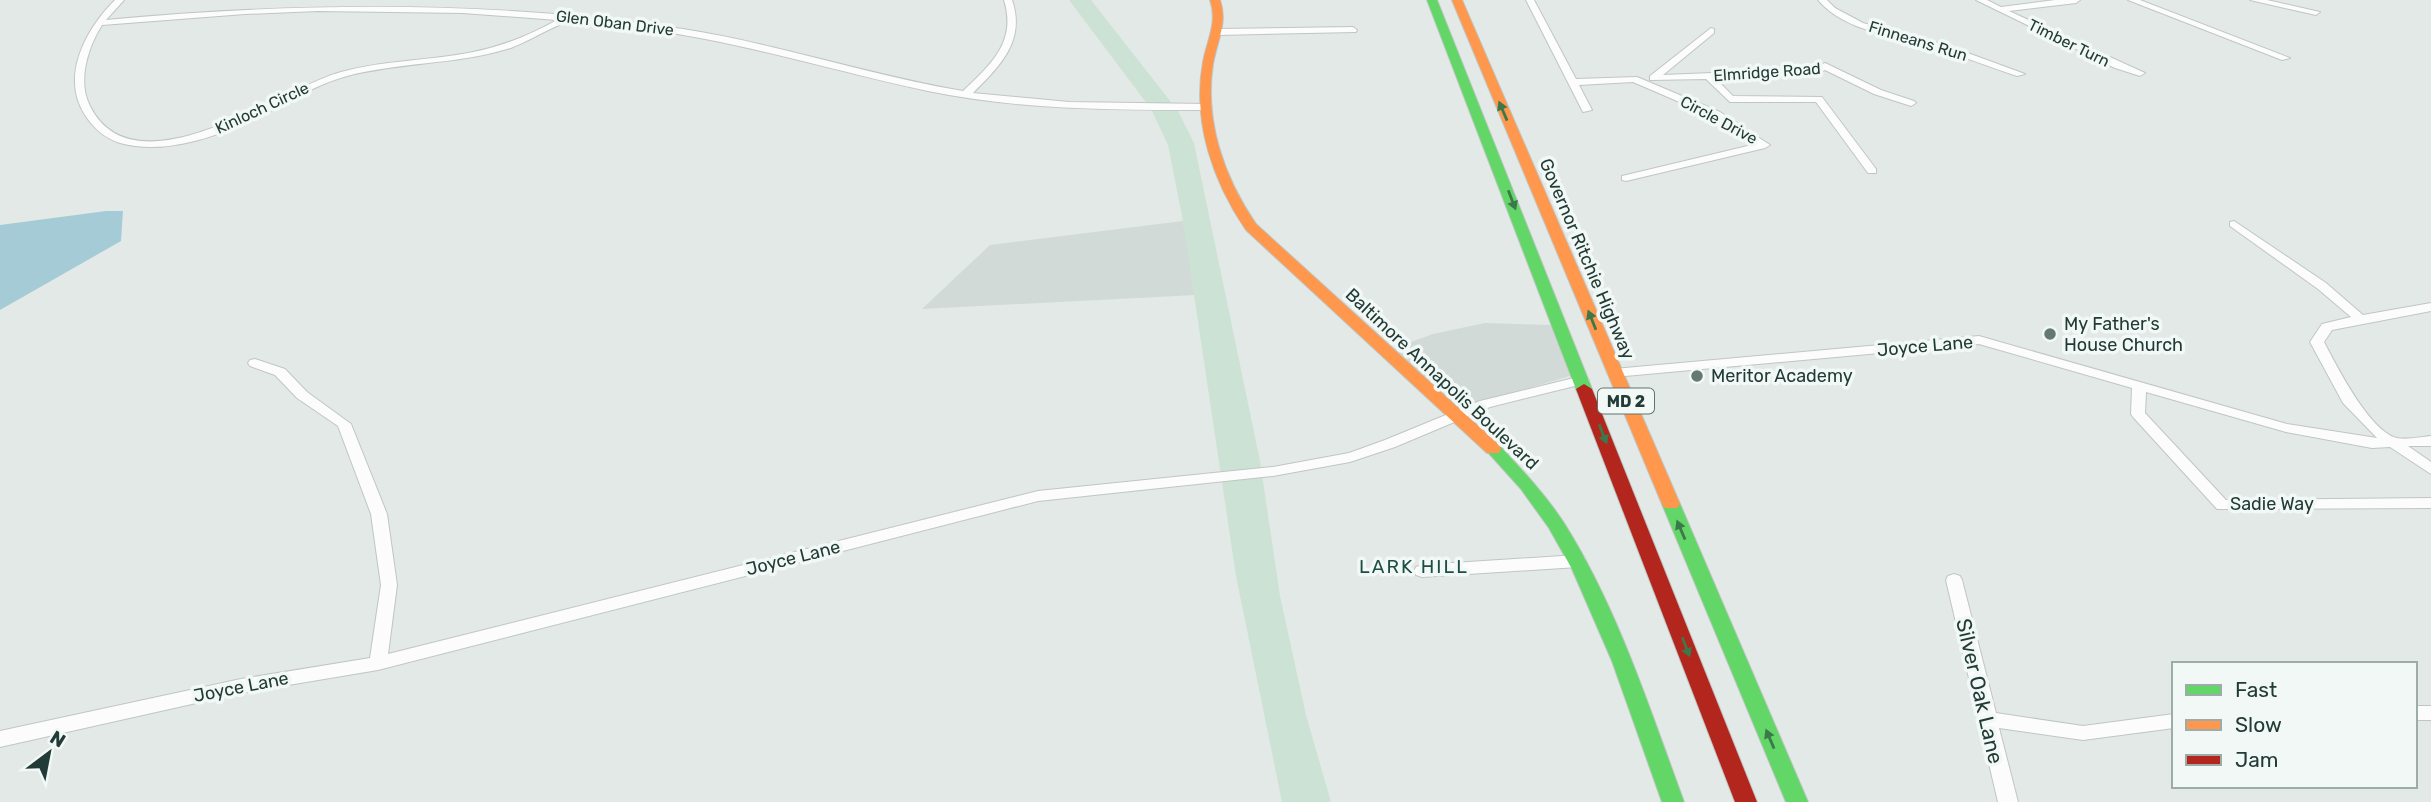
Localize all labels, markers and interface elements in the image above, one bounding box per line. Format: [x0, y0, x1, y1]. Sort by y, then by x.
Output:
street label: Glen Oban Drive [555, 6, 675, 40]
street label: Timber Turn [2025, 15, 2113, 71]
street label: Finneans Run [1866, 17, 1970, 65]
street label: Elmridge Road [1713, 59, 1821, 85]
street label: Kinloch Circle [212, 78, 312, 138]
street label: Circle Drive [1677, 92, 1761, 148]
one-way arrow [1498, 100, 1509, 121]
street label: Governor Ritchie Highway [1535, 155, 1639, 363]
one-way arrow [1506, 189, 1517, 210]
street label: Baltimore Annapolis Boulevard [1341, 284, 1543, 474]
one-way arrow [1587, 310, 1598, 331]
place label: My Father's House Church [2064, 313, 2183, 356]
marker: My Father's House Church [2042, 326, 2058, 342]
street label: Joyce Lane [1876, 331, 1974, 361]
place label: Meritor Academy [1711, 365, 1853, 387]
marker: Meritor Academy [1689, 368, 1705, 384]
road number: MD 2 [1598, 388, 1654, 414]
one-way arrow [1598, 424, 1609, 445]
street label: Sadie Way [2230, 493, 2314, 515]
one-way arrow [1676, 519, 1687, 540]
street label: Joyce Lane [744, 536, 842, 580]
district label: LARK HILL [1359, 555, 1469, 578]
street label: Silver Oak Lane [1951, 616, 2009, 766]
one-way arrow [1680, 636, 1691, 657]
legend [2172, 662, 2417, 788]
street label: Joyce Lane [192, 667, 290, 707]
text: Fast [2235, 677, 2277, 702]
text: Slow [2235, 712, 2282, 737]
north arrow [14, 718, 84, 788]
text: N [46, 726, 70, 752]
one-way arrow [1764, 729, 1776, 749]
text: Jam [2235, 747, 2279, 772]

